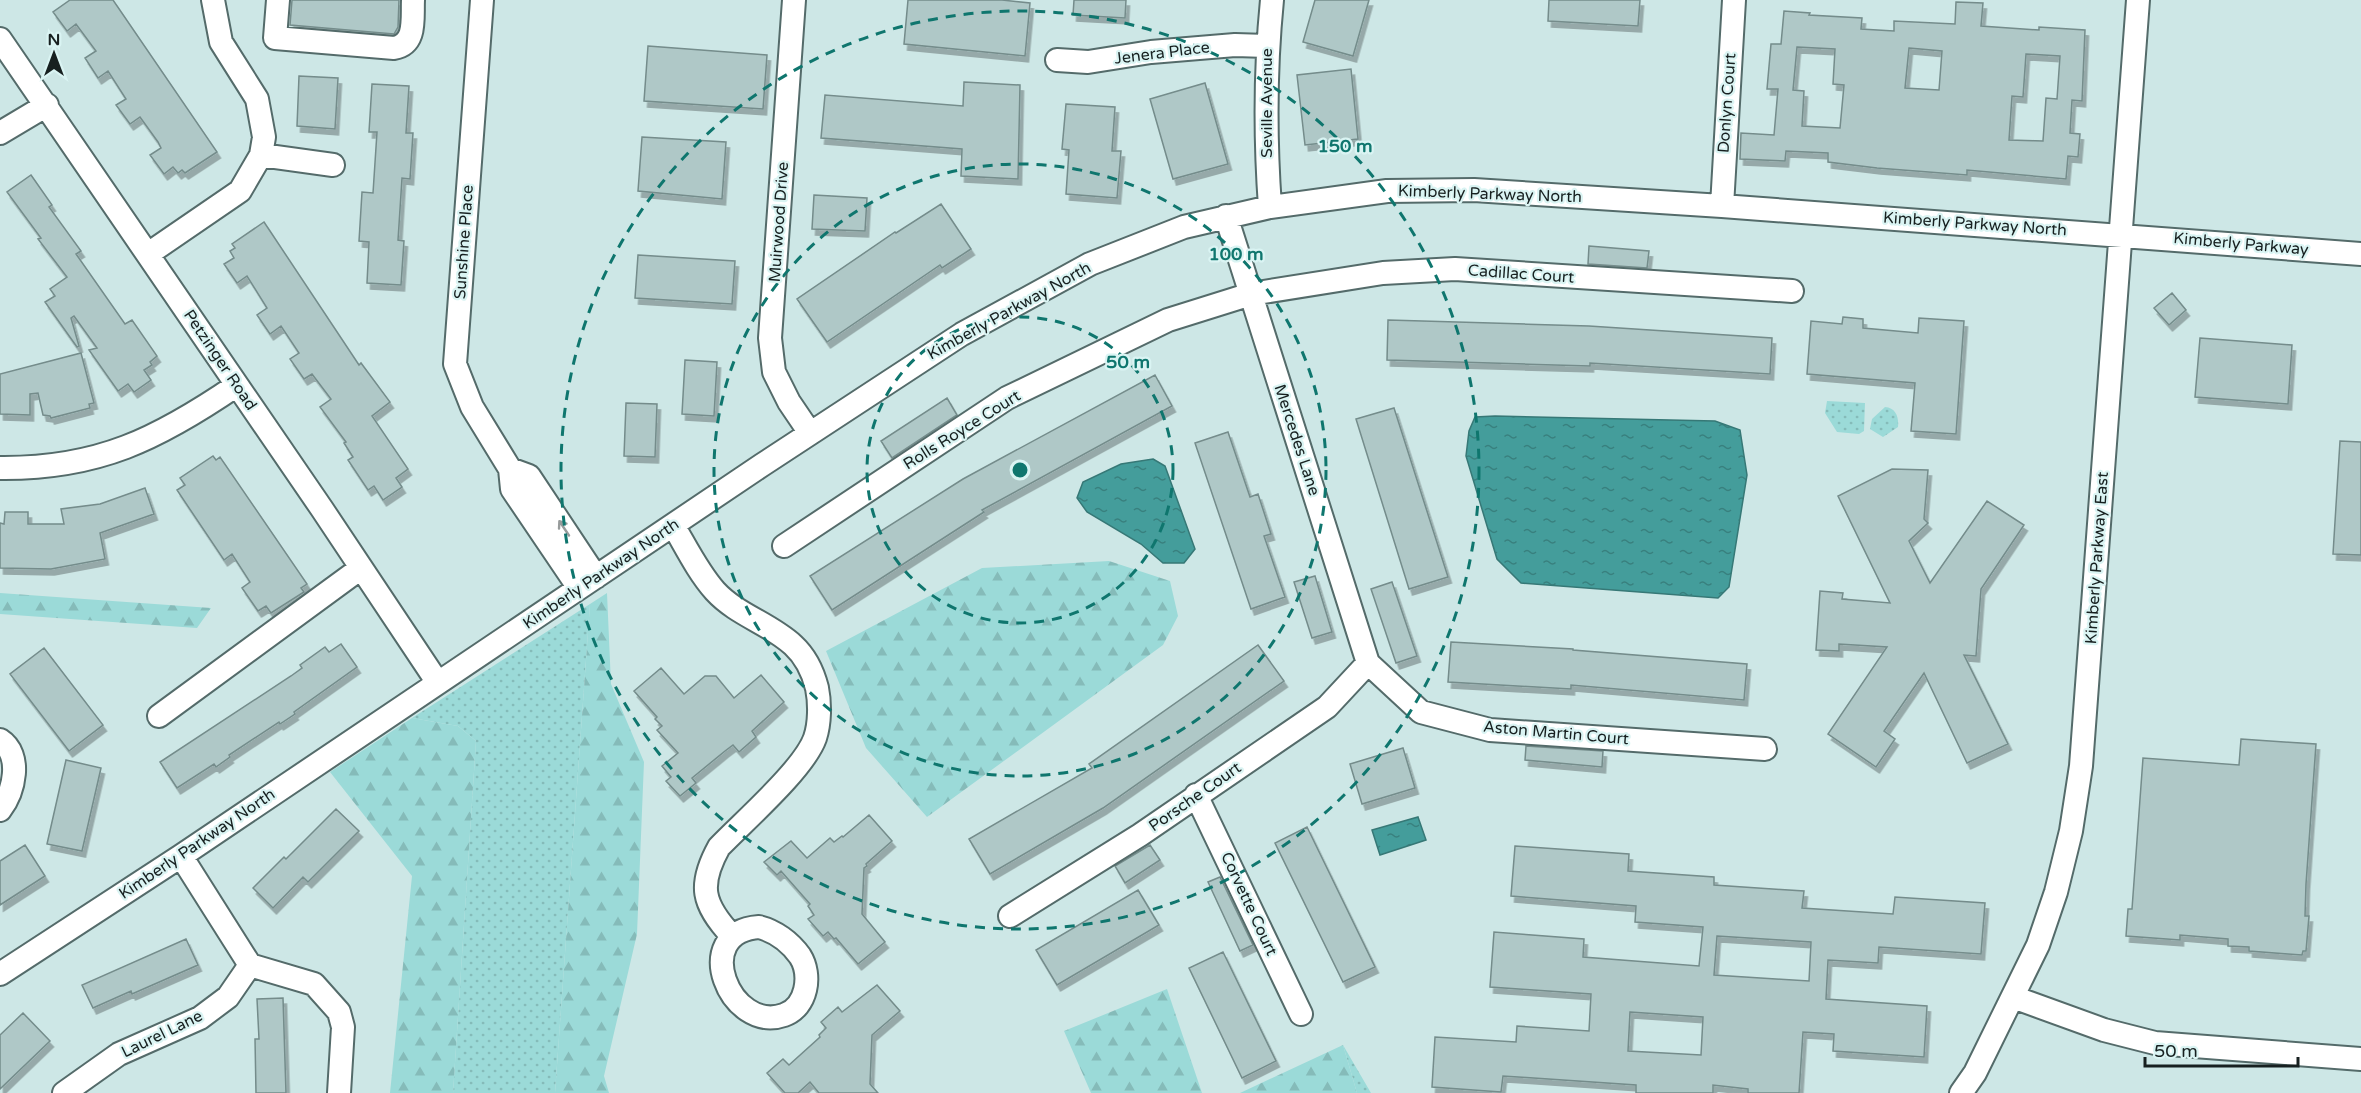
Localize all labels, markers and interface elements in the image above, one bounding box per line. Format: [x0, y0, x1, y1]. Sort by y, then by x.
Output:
north arrow [24, 24, 84, 84]
text: N [48, 30, 60, 50]
street label: Jenera Place [1113, 37, 1211, 69]
street label: Seville Avenue [1257, 48, 1277, 158]
street label: Donlyn Court [1714, 52, 1740, 154]
text: 150 m [1317, 135, 1373, 157]
street label: Muirwood Drive [765, 161, 793, 283]
street label: Kimberly Parkway North [1398, 181, 1582, 207]
street label: Sunshine Place [450, 184, 478, 300]
street label: Kimberly Parkway North [1882, 208, 2068, 240]
street label: Kimberly Parkway [2173, 228, 2310, 260]
text: 100 m [1208, 243, 1264, 265]
street label: Kimberly Parkway North [924, 258, 1094, 364]
street label: Cadillac Court [1467, 260, 1575, 288]
street label: Petzinger Road [179, 306, 261, 414]
text: 50 m [1106, 351, 1150, 373]
street label: Mercedes Lane [1270, 382, 1324, 498]
street label: Rolls Royce Court [900, 386, 1024, 474]
centre of rings [1010, 460, 1030, 480]
street label: Kimberly Parkway East [2081, 471, 2113, 645]
street label: Kimberly Parkway North [519, 514, 683, 634]
one-way arrow [557, 520, 569, 537]
street label: Aston Martin Court [1482, 717, 1630, 749]
street label: Porsche Court [1145, 758, 1245, 836]
street label: Kimberly Parkway North [115, 784, 279, 904]
street label: Corvette Court [1216, 849, 1282, 959]
street label: Laurel Lane [118, 1006, 206, 1062]
scale bar [2145, 1030, 2298, 1068]
text: 50 m [2154, 1040, 2198, 1062]

